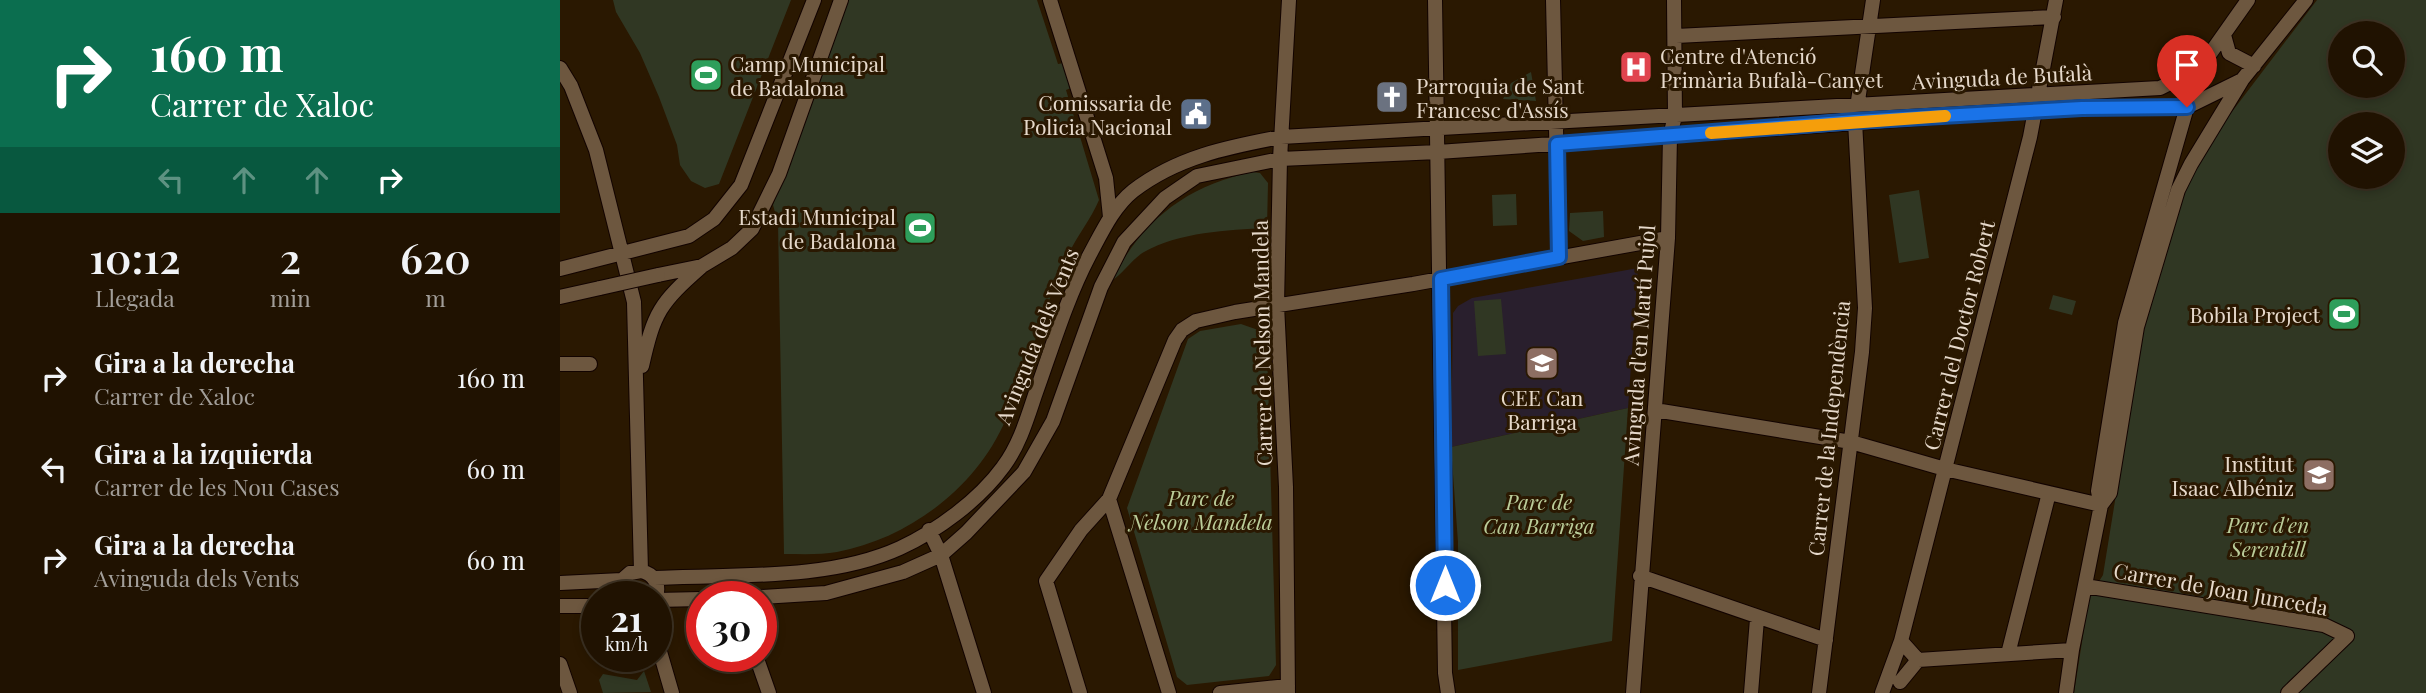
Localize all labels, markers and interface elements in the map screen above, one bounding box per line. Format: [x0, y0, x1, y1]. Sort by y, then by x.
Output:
text: 160 m [150, 19, 284, 84]
map controls [2328, 21, 2405, 189]
button: search [2328, 21, 2405, 98]
icon: right [35, 28, 126, 119]
pin [2157, 35, 2217, 107]
place label: Centre d'Atenció Primària Bufalà-Canyet [1660, 41, 1883, 93]
icon: arrive [2168, 46, 2206, 84]
hospital icon: Centre d'Atenció Primària Bufalà-Canyet [1617, 48, 1655, 86]
place label: Camp Municipal de Badalona [730, 49, 885, 101]
sports icon: Camp Municipal de Badalona [687, 56, 725, 94]
street label: Avinguda de Bufalà [1910, 57, 2093, 95]
place label: Parroquia de Sant Francesc d'Assís [1416, 71, 1584, 123]
church icon: Parroquia de Sant Francesc d'Assís [1373, 78, 1411, 116]
text: Carrer de Xaloc [150, 82, 374, 125]
place label: Comissaria de Policia Nacional [1023, 88, 1172, 140]
public building icon: Comissaria de Policia Nacional [1177, 95, 1215, 133]
button: layers [2328, 112, 2405, 189]
icon: left [152, 161, 190, 199]
icon: ahead [225, 161, 263, 199]
icon: ahead [298, 161, 336, 199]
icon: right [371, 161, 409, 199]
place label: Estadi Municipal de Badalona [738, 202, 897, 254]
sports icon: Estadi Municipal de Badalona [901, 209, 939, 247]
street label: Carrer del Doctor Robert [1916, 216, 2000, 453]
street label: Carrer de Nelson Mandela [1245, 219, 1277, 466]
street label: Avinguda d'en Martí Pujol [1616, 224, 1660, 467]
text: 10:12 [89, 229, 181, 285]
text: 2 [280, 229, 301, 285]
text: 620 [400, 229, 471, 285]
street label: Avinguda dels Vents [988, 244, 1084, 429]
text: Llegada [95, 282, 175, 313]
text: min [270, 282, 311, 313]
text: m [425, 282, 446, 313]
sports icon: Bobila Project [2325, 295, 2363, 333]
street label: Carrer de la Independència [1801, 298, 1855, 557]
place label: Bobila Project [2189, 300, 2321, 328]
school or university icon: CEE Can Barriga [1523, 344, 1561, 382]
text: Gira a la derecha [94, 345, 295, 380]
icon: right [35, 359, 73, 397]
text: 160 m [457, 360, 525, 395]
text: Carrer de Xaloc [94, 380, 255, 411]
place label: CEE Can Barriga [1501, 383, 1584, 435]
text: Gira a la izquierda [94, 436, 313, 471]
place label: Institut Isaac Albéniz [2172, 449, 2295, 501]
icon: left [35, 450, 73, 488]
text: 60 m [466, 451, 525, 486]
school or university icon: Institut Isaac Albéniz [2300, 456, 2338, 494]
text: Carrer de les Nou Cases [94, 471, 339, 502]
park label: Parc de Nelson Mandela [1127, 483, 1273, 535]
park label: Parc de Can Barriga [1483, 487, 1595, 539]
park label: Parc d'en Serentill [2226, 510, 2309, 562]
text: Gira a la derecha [94, 527, 295, 562]
icon: right [35, 541, 73, 579]
text: 60 m [466, 542, 525, 577]
position arrow [1408, 548, 1482, 622]
street label: Carrer de Joan Junceda [2112, 555, 2331, 621]
text: Avinguda dels Vents [94, 562, 299, 593]
speed limit sign: 30 [686, 581, 777, 672]
text: 21 [611, 594, 642, 641]
text: km/h [605, 632, 648, 656]

